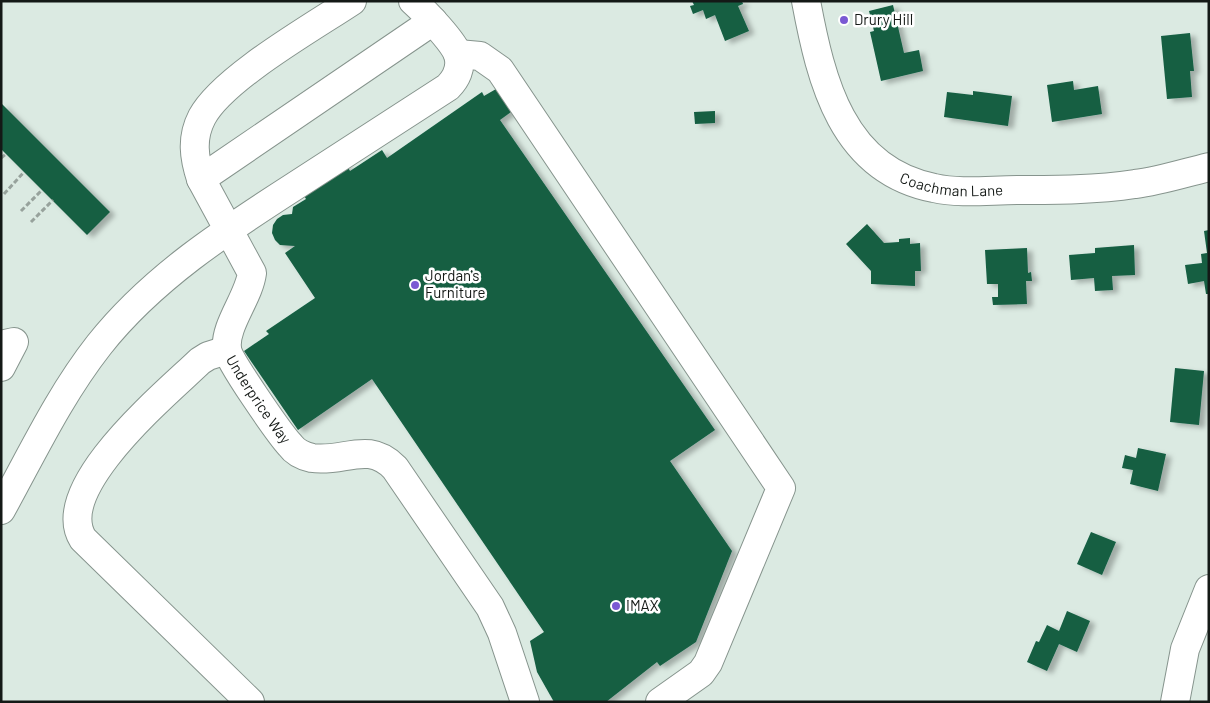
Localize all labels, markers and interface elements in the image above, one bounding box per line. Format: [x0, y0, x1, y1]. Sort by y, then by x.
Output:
place label: Drury Hill [854, 10, 913, 28]
marker: Drury Hill [838, 14, 850, 26]
street label: Coachman Lane [897, 168, 1003, 199]
place label: Jordan's Furniture [425, 266, 486, 301]
marker: Jordan's Furniture [409, 279, 421, 291]
street label: Underprice Way [223, 352, 295, 447]
place label: IMAX [626, 596, 659, 614]
marker: IMAX [610, 600, 622, 612]

